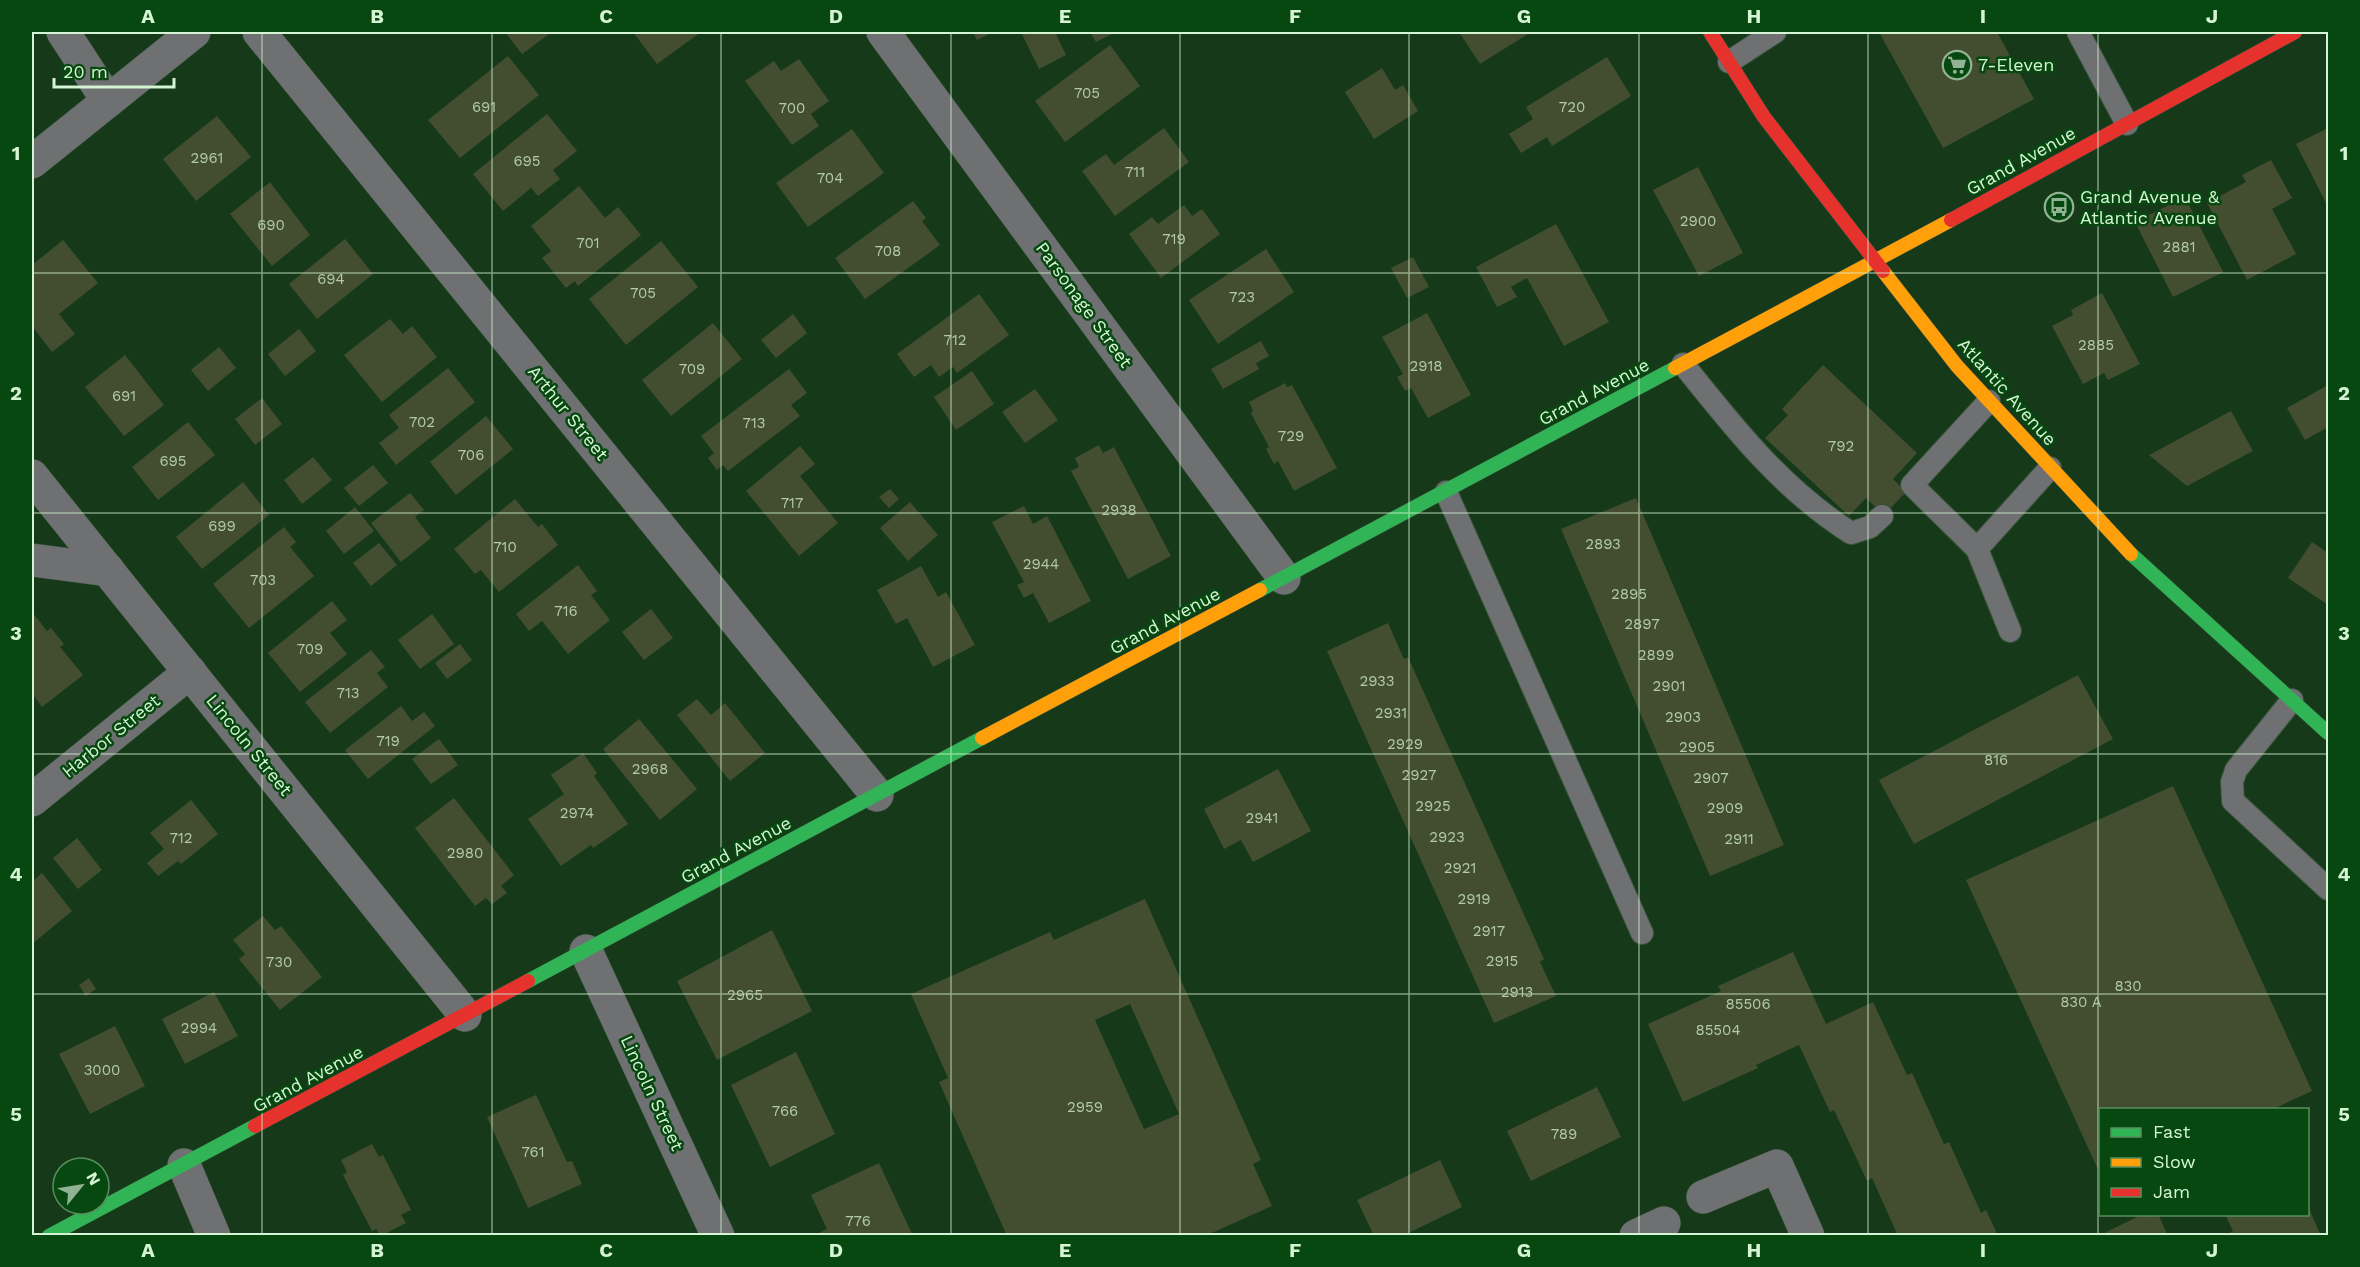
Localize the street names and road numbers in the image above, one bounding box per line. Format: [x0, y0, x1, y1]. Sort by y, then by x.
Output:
street label: Grand Avenue [1962, 122, 2079, 199]
street label: Parsonage Street [1032, 238, 1137, 372]
street label: Atlantic Avenue [1954, 334, 2061, 450]
street label: Grand Avenue [1535, 354, 1652, 429]
street label: Arthur Street [524, 361, 613, 465]
street label: Grand Avenue [1106, 583, 1223, 658]
street label: Harbor Street [57, 689, 164, 782]
street label: Lincoln Street [202, 690, 297, 800]
street label: Grand Avenue [677, 812, 794, 887]
street label: Lincoln Street [617, 1032, 688, 1154]
street label: Grand Avenue [249, 1041, 366, 1116]

